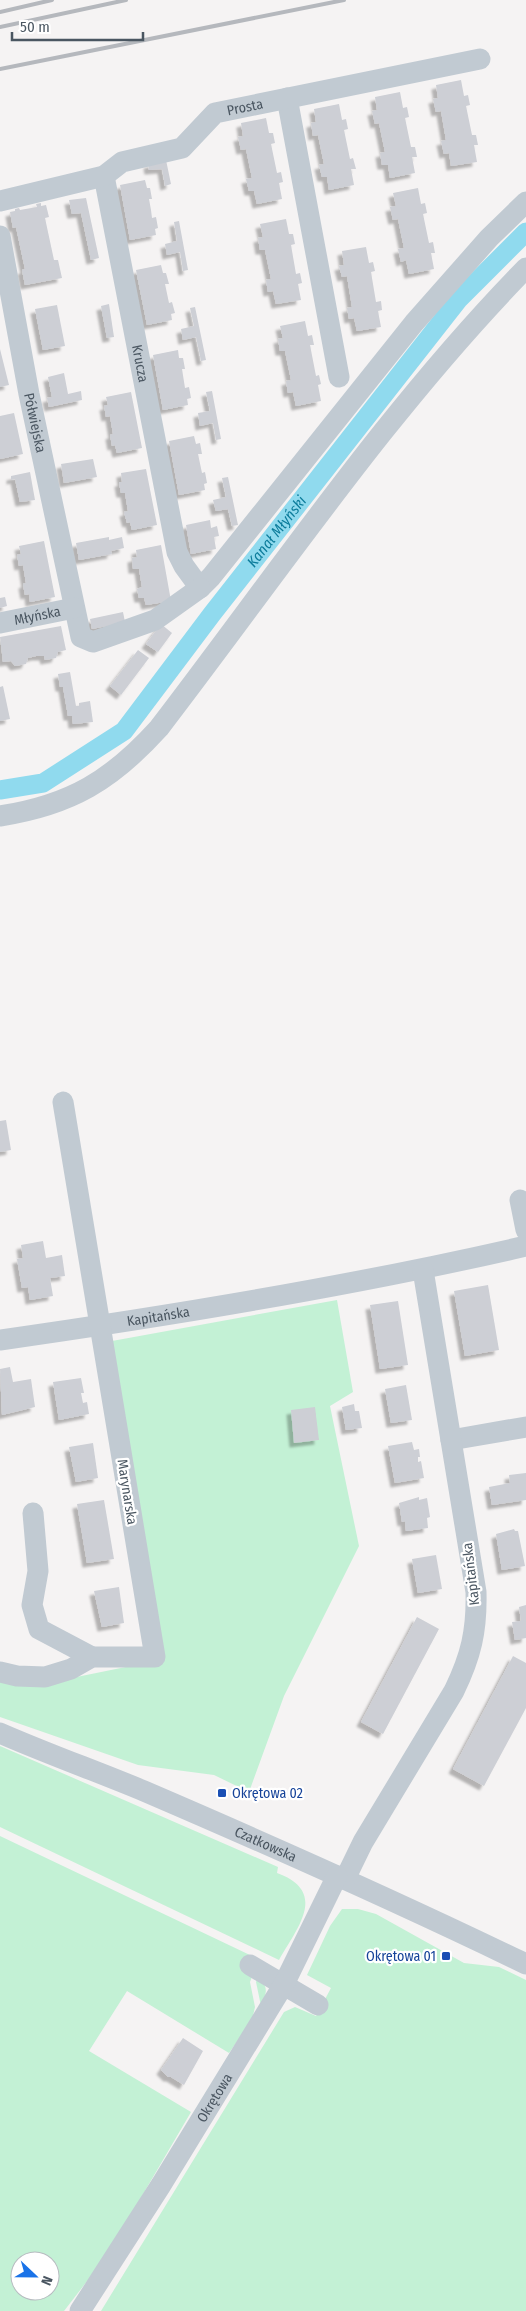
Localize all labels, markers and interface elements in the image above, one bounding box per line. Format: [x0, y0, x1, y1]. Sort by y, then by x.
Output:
scale bar [12, 10, 144, 42]
text: 50 m [20, 18, 50, 36]
street label: Prosta [225, 95, 264, 119]
street label: Krucza [128, 343, 152, 384]
street label: Półwiejska [20, 391, 50, 454]
water label: Kanał Młyński [243, 492, 310, 571]
street label: Młyńska [13, 602, 62, 628]
street label: Kapitańska [126, 1303, 191, 1330]
street label: Marynarska [113, 1458, 141, 1526]
street label: Kapitańska [459, 1542, 483, 1606]
place label: Okrętowa 02 [232, 1785, 303, 1802]
marker: Okrętowa 02 [216, 1787, 228, 1799]
street label: Czatkowska [232, 1823, 299, 1865]
place label: Okrętowa 01 [366, 1948, 436, 1965]
marker: Okrętowa 01 [440, 1950, 452, 1962]
street label: Okrętowa [193, 2070, 236, 2125]
north arrow [10, 2251, 60, 2301]
text: N [37, 2274, 56, 2288]

